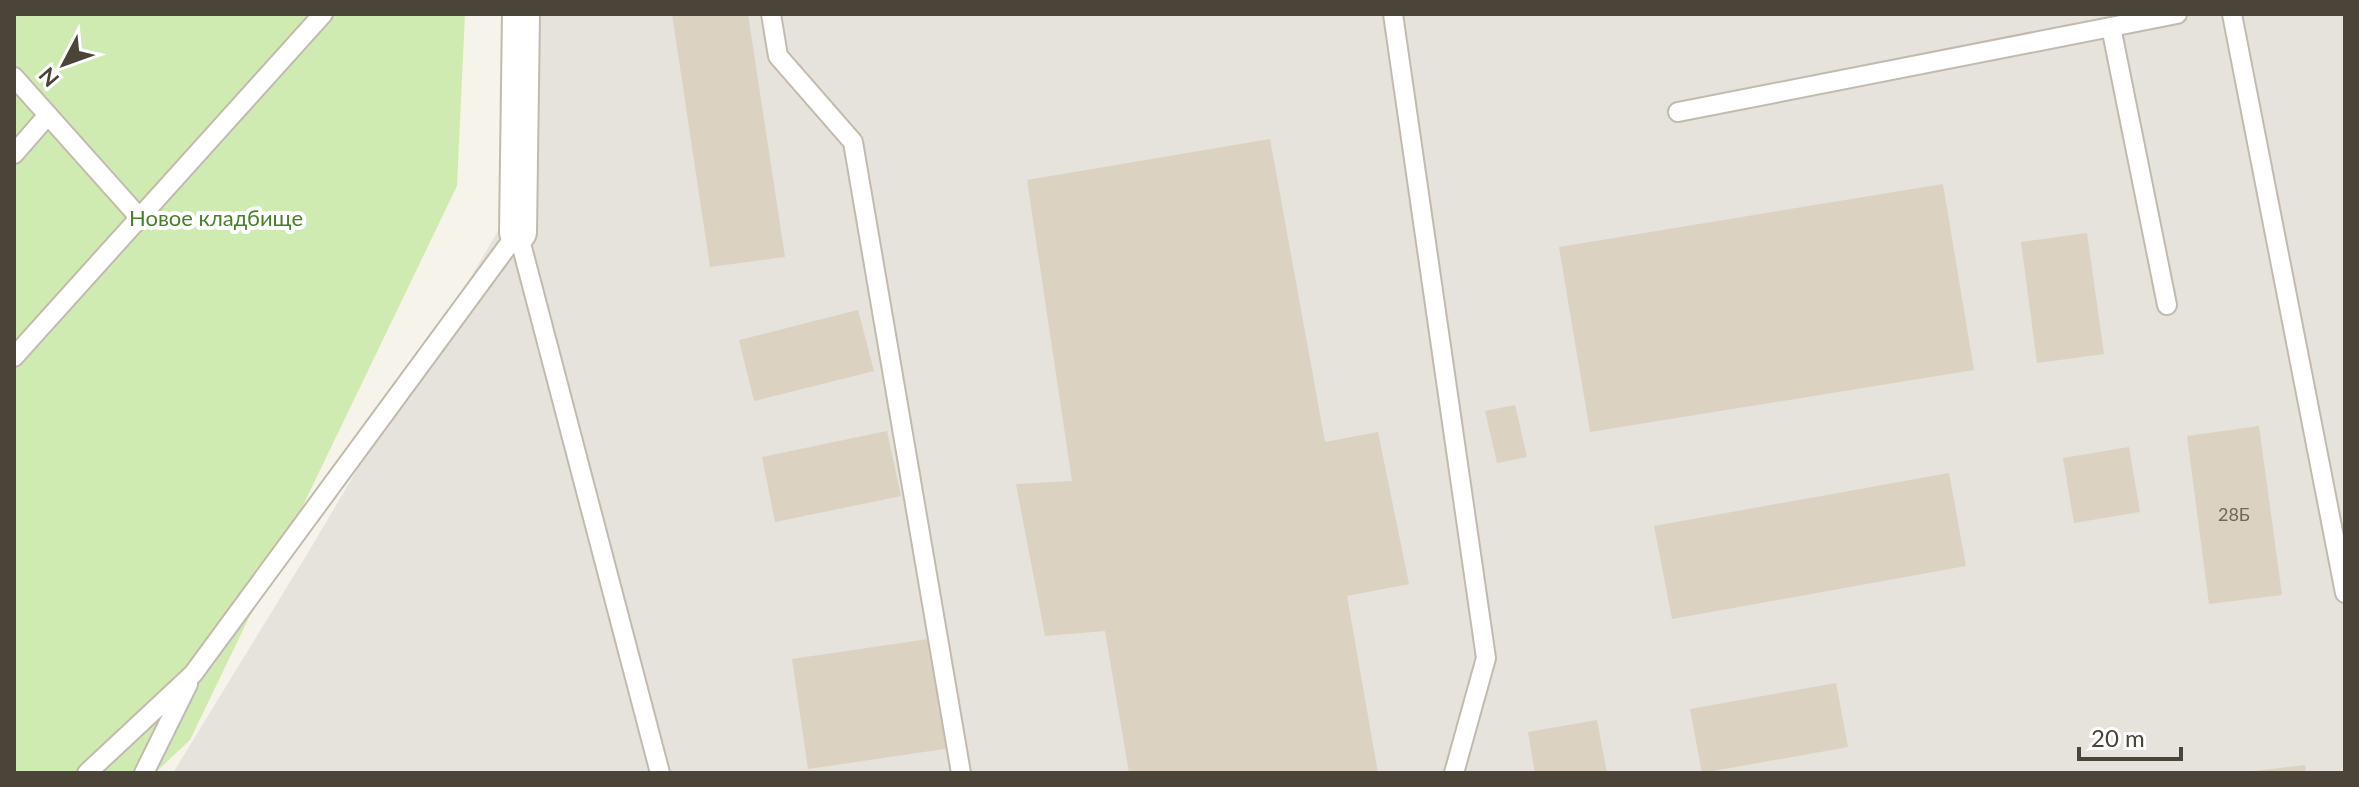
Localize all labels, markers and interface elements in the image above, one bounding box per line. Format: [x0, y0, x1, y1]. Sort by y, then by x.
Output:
north arrow [24, 24, 104, 104]
text: N [33, 62, 64, 93]
park label: Новое кладбище [129, 204, 303, 231]
house number: 28Б [2218, 503, 2250, 525]
scale bar [2079, 711, 2181, 761]
text: 20 m [2091, 723, 2145, 752]

